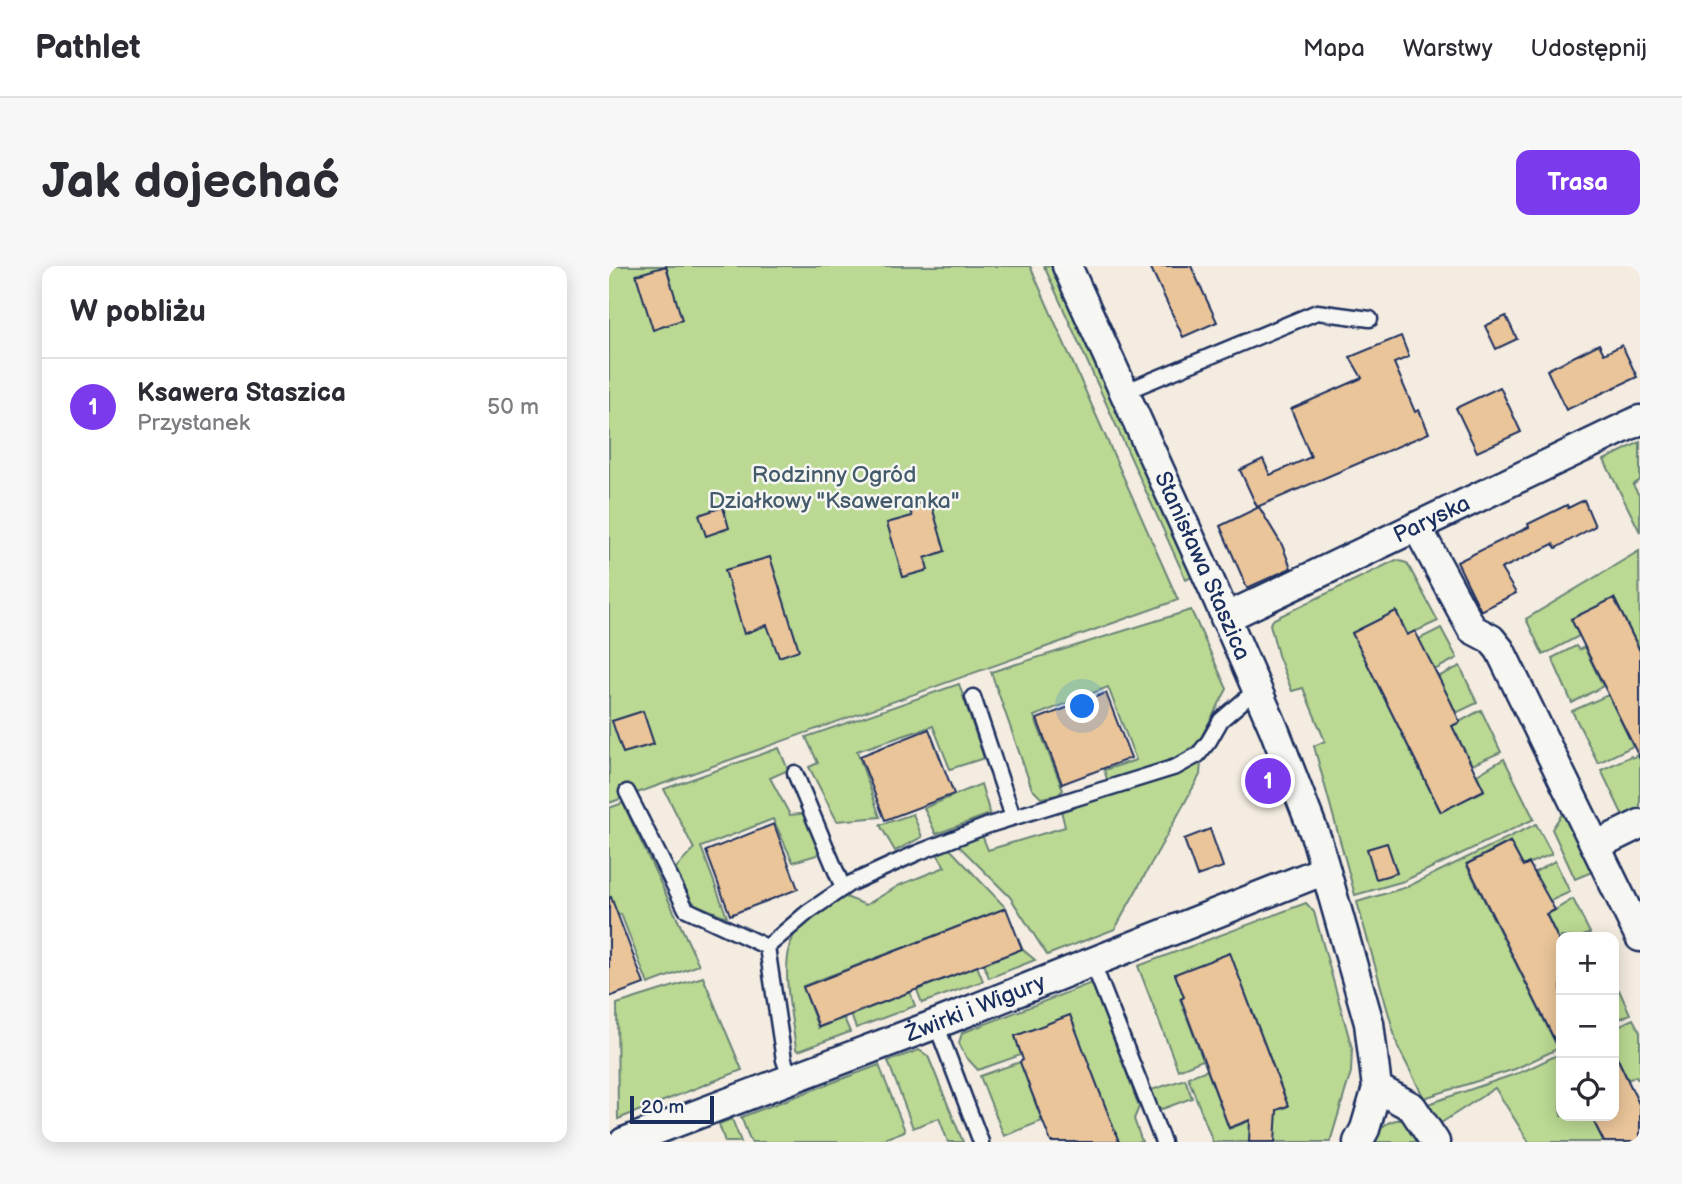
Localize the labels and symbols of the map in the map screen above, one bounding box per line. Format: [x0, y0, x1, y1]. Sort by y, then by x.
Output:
park label: Rodzinny Ogród Działkowy "Ksaweranka" [709, 461, 959, 515]
street label: Stanisława Staszica [1148, 467, 1257, 664]
street label: Paryska [1389, 489, 1475, 550]
your location [1065, 689, 1099, 723]
pin: 1 [1245, 755, 1291, 807]
street label: Żwirki i Wigury [901, 968, 1050, 1049]
scale bar [630, 1093, 714, 1125]

